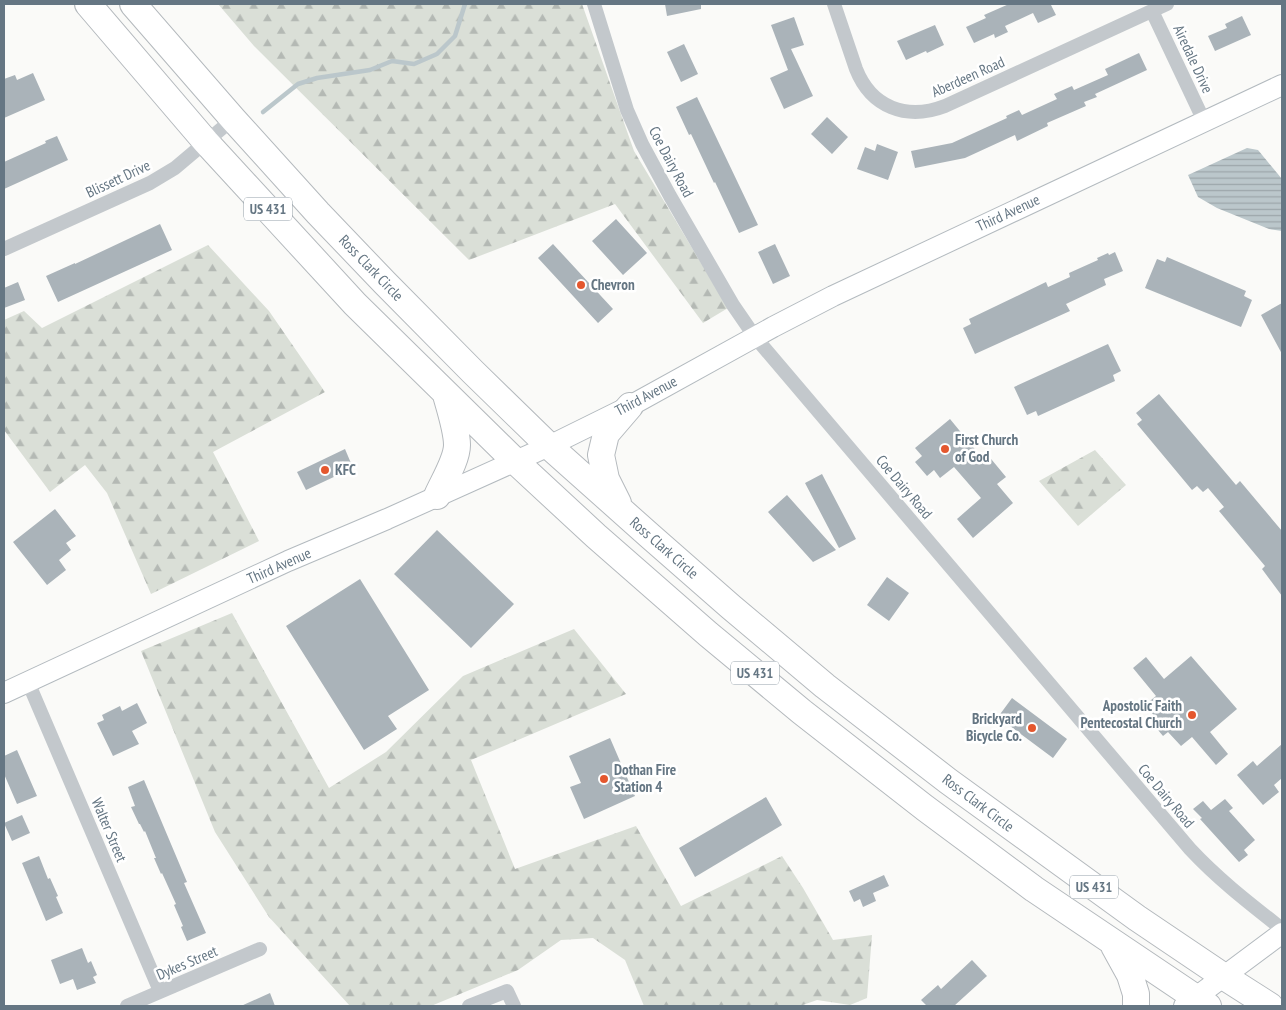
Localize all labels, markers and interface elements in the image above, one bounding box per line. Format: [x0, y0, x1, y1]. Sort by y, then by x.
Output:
street label: Airedale Drive [1169, 22, 1218, 96]
street label: Aberdeen Road [928, 52, 1007, 101]
street label: Coe Dairy Road [645, 123, 698, 200]
street label: Blissett Drive [83, 155, 153, 202]
street label: Third Avenue [973, 190, 1043, 236]
road number: US 431 [244, 198, 292, 220]
street label: Ross Clark Circle [335, 231, 408, 305]
place label: Chevron [591, 275, 635, 294]
marker: Chevron [575, 279, 587, 291]
street label: Third Avenue [611, 371, 680, 420]
place label: First Church of God [955, 430, 1018, 466]
marker: First Church of God [939, 443, 951, 455]
street label: Coe Dairy Road [872, 451, 937, 522]
place label: KFC [335, 460, 356, 479]
marker: KFC [319, 464, 331, 476]
street label: Ross Clark Circle [626, 513, 703, 583]
street label: Third Avenue [244, 543, 314, 588]
road number: US 431 [731, 661, 779, 684]
place label: Apostolic Faith Pentecostal Church [1081, 696, 1182, 732]
place label: Brickyard Bicycle Co. [966, 709, 1022, 745]
marker: Apostolic Faith Pentecostal Church [1186, 709, 1198, 721]
marker: Brickyard Bicycle Co. [1026, 722, 1038, 734]
place label: Dothan Fire Station 4 [614, 760, 676, 796]
street label: Coe Dairy Road [1134, 760, 1199, 831]
street label: Ross Clark Circle [939, 769, 1018, 836]
marker: Dothan Fire Station 4 [598, 773, 610, 785]
street label: Walter Street [88, 795, 131, 865]
road number: US 431 [1070, 876, 1118, 899]
street label: Dykes Street [153, 941, 220, 984]

